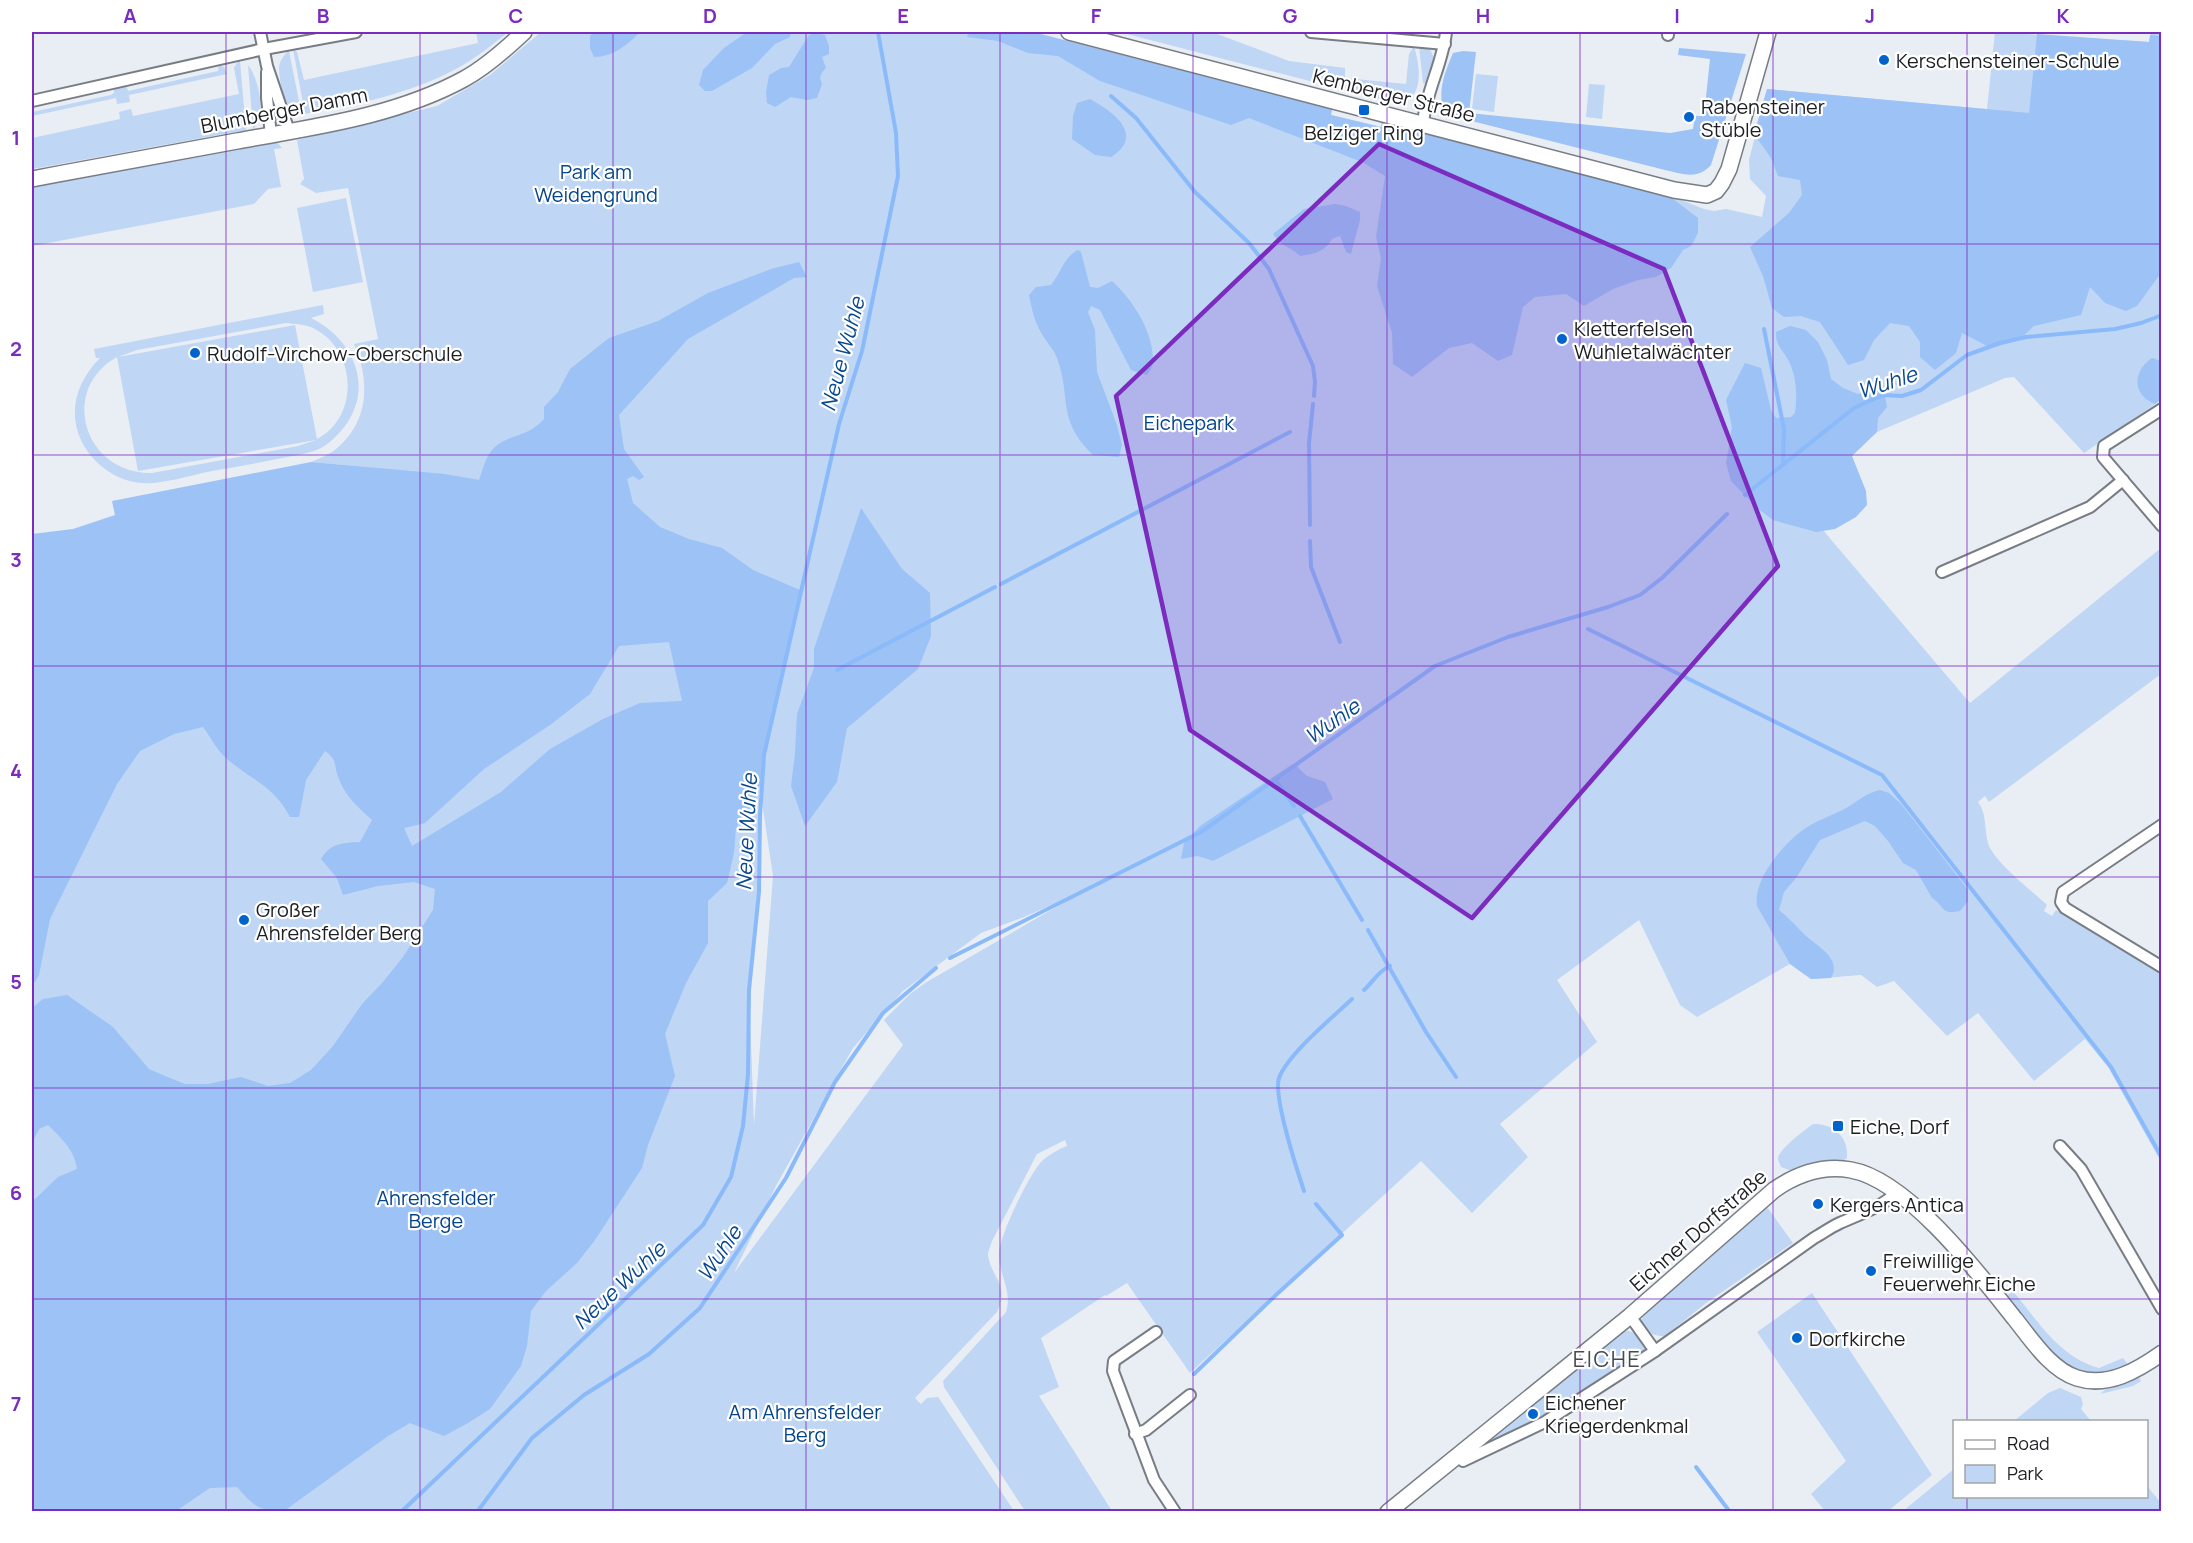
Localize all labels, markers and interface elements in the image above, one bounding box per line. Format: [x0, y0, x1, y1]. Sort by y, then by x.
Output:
text: A [123, 2, 137, 29]
text: B [317, 2, 330, 29]
text: C [509, 2, 523, 29]
text: D [703, 2, 717, 29]
text: E [897, 2, 909, 29]
text: F [1091, 2, 1102, 29]
text: G [1283, 2, 1298, 29]
text: H [1476, 2, 1490, 29]
text: I [1674, 2, 1680, 29]
text: J [1865, 2, 1875, 29]
text: K [2057, 2, 2070, 29]
place label: Kerschensteiner-Schule [1896, 47, 2119, 74]
marker: Kerschensteiner-Schule [1877, 53, 1891, 67]
street label: Kemberger Straße [1310, 62, 1478, 128]
street label: Blumberger Damm [198, 81, 370, 139]
place label: Rabensteiner Stüble [1701, 93, 1825, 143]
marker: Belziger Ring [1357, 103, 1371, 117]
marker: Rabensteiner Stüble [1682, 110, 1696, 124]
place label: Belziger Ring [1304, 119, 1424, 146]
text: 1 [12, 124, 20, 151]
park label: Park am Weidengrund [534, 158, 658, 208]
water label: Neue Wuhle [813, 292, 871, 414]
place label: Kletterfelsen Wuhletalwächter [1574, 315, 1731, 365]
marker: Kletterfelsen Wuhletalwächter [1555, 332, 1569, 346]
text: 2 [10, 335, 22, 362]
place label: Rudolf-Virchow-Oberschule [207, 340, 462, 367]
marker: Rudolf-Virchow-Oberschule [188, 346, 202, 360]
water label: Wuhle [1854, 359, 1922, 405]
park label: Eichepark [1144, 409, 1235, 436]
text: 3 [10, 546, 22, 573]
water label: Wuhle [1299, 691, 1366, 750]
text: 4 [10, 757, 22, 784]
water label: Neue Wuhle [729, 771, 763, 891]
place label: Großer Ahrensfelder Berg [256, 896, 422, 946]
marker: Großer Ahrensfelder Berg [237, 913, 251, 927]
text: 5 [10, 968, 22, 995]
place label: Eiche, Dorf [1850, 1113, 1949, 1140]
marker: Eiche, Dorf [1831, 1119, 1845, 1133]
street label: Eichner Dorfstraße [1624, 1163, 1772, 1297]
text: 6 [10, 1179, 22, 1206]
park label: Ahrensfelder Berge [376, 1184, 496, 1234]
place label: Kergers Antica [1830, 1191, 1964, 1218]
marker: Kergers Antica [1811, 1197, 1825, 1211]
water label: Wuhle [690, 1218, 749, 1286]
water label: Neue Wuhle [567, 1234, 672, 1335]
place label: Freiwillige Feuerwehr Eiche [1883, 1247, 2036, 1297]
marker: Freiwillige Feuerwehr Eiche [1864, 1264, 1878, 1278]
place label: Dorfkirche [1809, 1325, 1905, 1352]
marker: Dorfkirche [1790, 1331, 1804, 1345]
district label: EICHE [1573, 1344, 1641, 1374]
place label: Eichener Kriegerdenkmal [1545, 1389, 1689, 1439]
text: 7 [11, 1390, 21, 1417]
park label: Am Ahrensfelder Berg [729, 1398, 881, 1448]
marker: Eichener Kriegerdenkmal [1526, 1407, 1540, 1421]
legend [1953, 1420, 2148, 1498]
text: Road [2007, 1431, 2050, 1455]
text: Park [2007, 1461, 2044, 1485]

